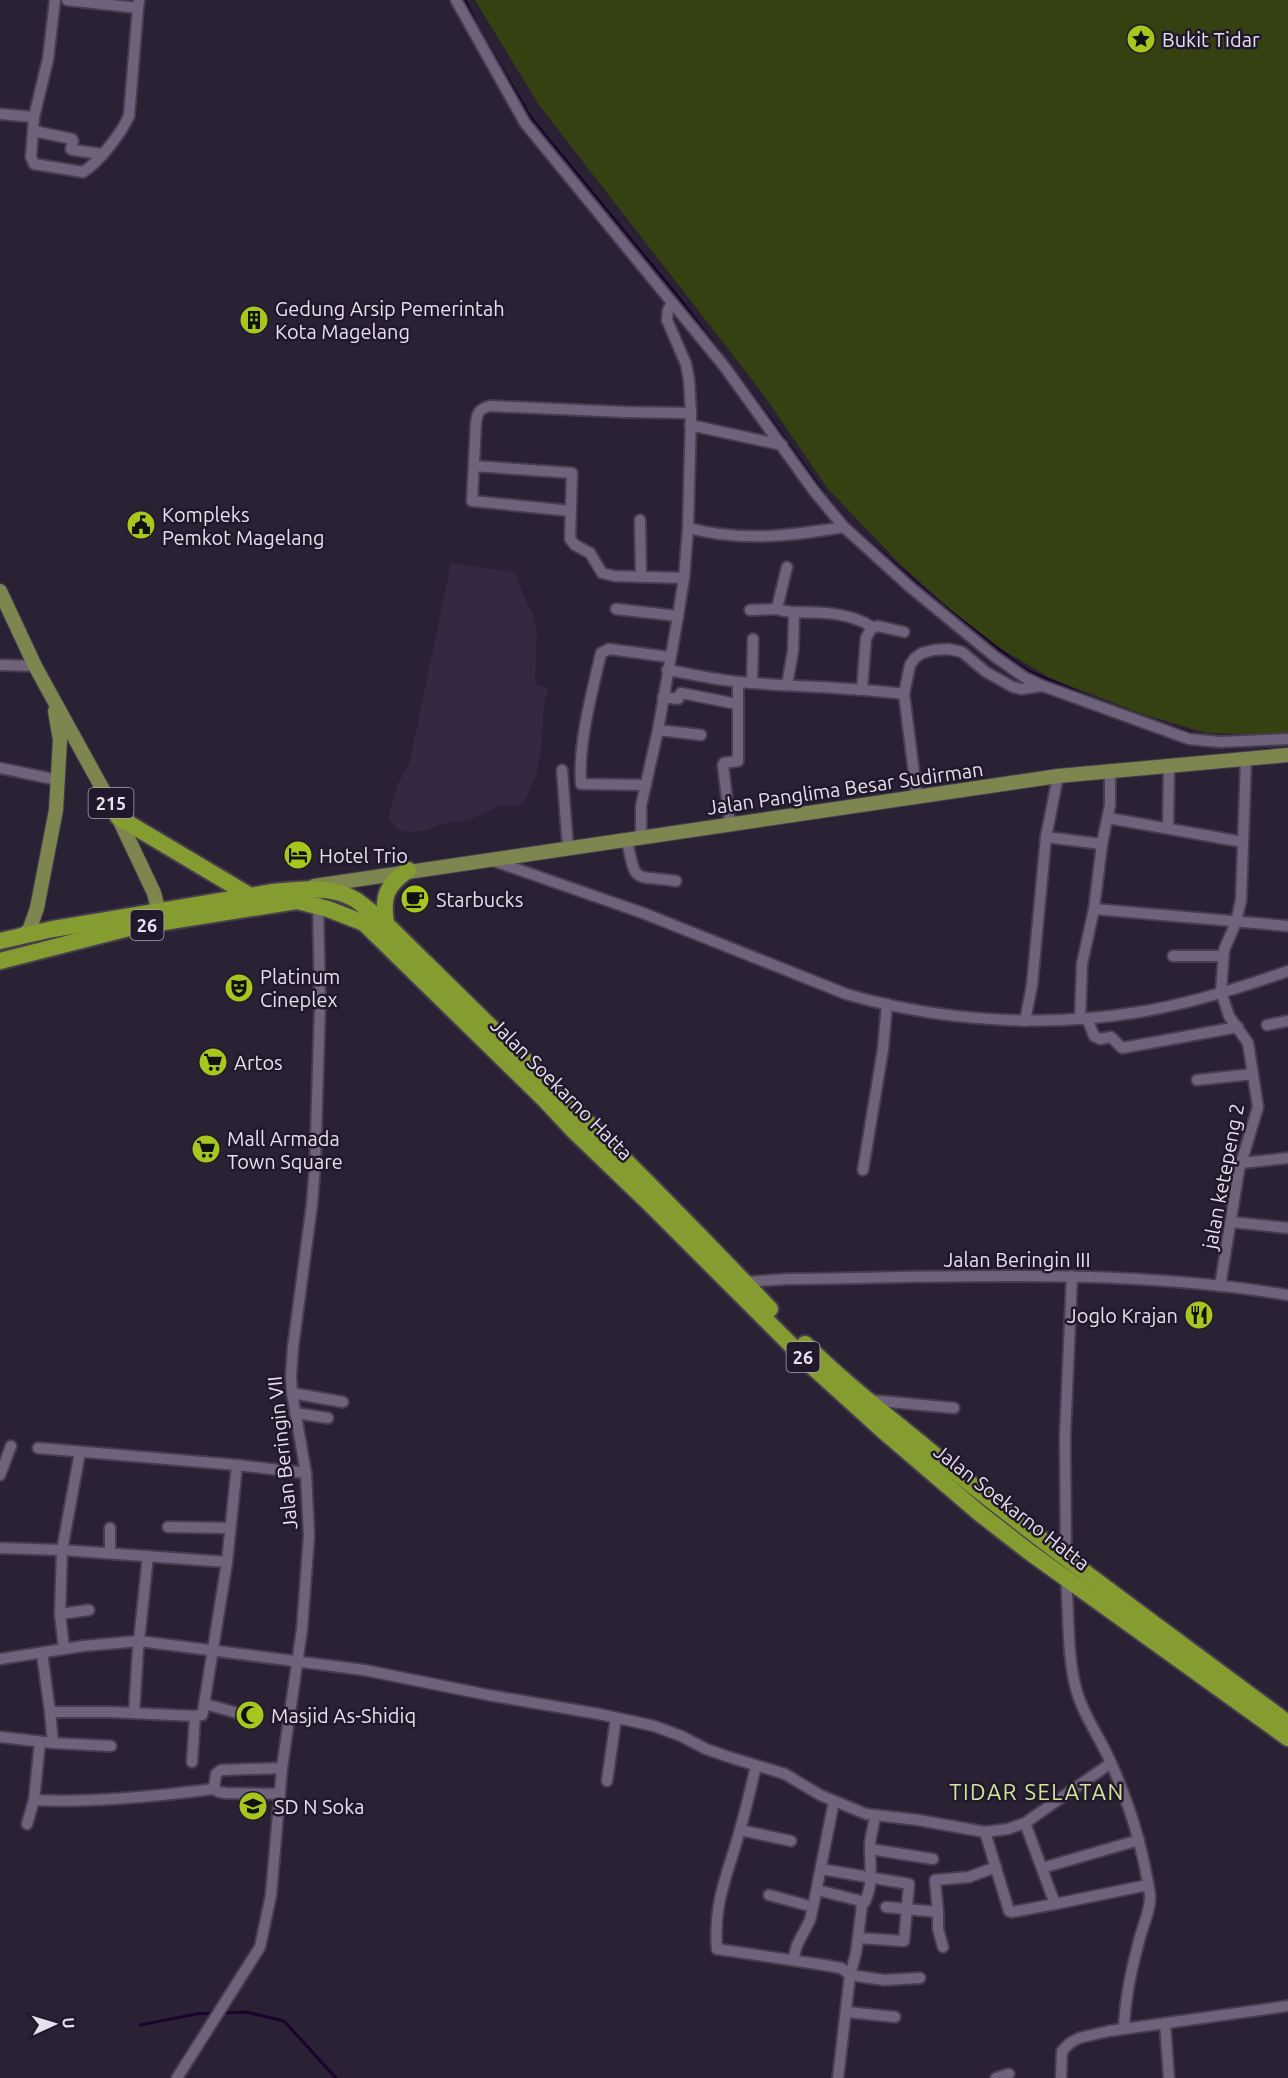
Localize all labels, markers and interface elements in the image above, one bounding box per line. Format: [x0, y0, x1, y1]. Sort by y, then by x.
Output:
place icon: Bukit Tidar [1125, 23, 1157, 55]
place label: Bukit Tidar [1162, 28, 1260, 51]
place label: Gedung Arsip Pemerintah Kota Magelang [275, 297, 505, 343]
building icon: Gedung Arsip Pemerintah Kota Magelang [238, 304, 270, 336]
place label: Kompleks Pemkot Magelang [162, 503, 324, 549]
public building icon: Kompleks Pemkot Magelang [125, 509, 157, 541]
street label: Jalan Panglima Besar Sudirman [705, 757, 985, 819]
road number: 215 [88, 788, 134, 818]
hotel icon: Hotel Trio [282, 839, 314, 871]
place label: Hotel Trio [319, 844, 408, 867]
cafe icon: Starbucks [399, 883, 431, 915]
place label: Starbucks [436, 888, 523, 911]
road number: 26 [130, 910, 164, 940]
place label: Platinum Cineplex [260, 965, 340, 1011]
theatre icon: Platinum Cineplex [223, 972, 255, 1004]
street label: Jalan Soekarno Hatta [486, 1013, 638, 1165]
supermarket icon: Artos [197, 1046, 229, 1078]
place label: Artos [234, 1051, 283, 1074]
street label: jalan ketepeng 2 [1197, 1101, 1248, 1253]
place label: Mall Armada Town Square [227, 1127, 343, 1173]
supermarket icon: Mall Armada Town Square [190, 1133, 222, 1165]
street label: Jalan Beringin III [944, 1248, 1091, 1271]
restaurant icon: Joglo Krajan [1183, 1299, 1215, 1331]
place label: Joglo Krajan [1067, 1304, 1178, 1327]
road number: 26 [786, 1342, 820, 1372]
street label: Jalan Beringin VII [262, 1375, 302, 1531]
street label: Jalan Soekarno Hatta [930, 1439, 1094, 1575]
mosque icon: Masjid As-Shidiq [234, 1699, 266, 1731]
place label: Masjid As-Shidiq [271, 1704, 416, 1727]
district label: TIDAR SELATAN [949, 1779, 1125, 1804]
school or university icon: SD N Soka [237, 1790, 269, 1822]
place label: SD N Soka [274, 1795, 365, 1818]
north arrow [24, 1994, 84, 2054]
text: U [60, 2017, 78, 2029]

